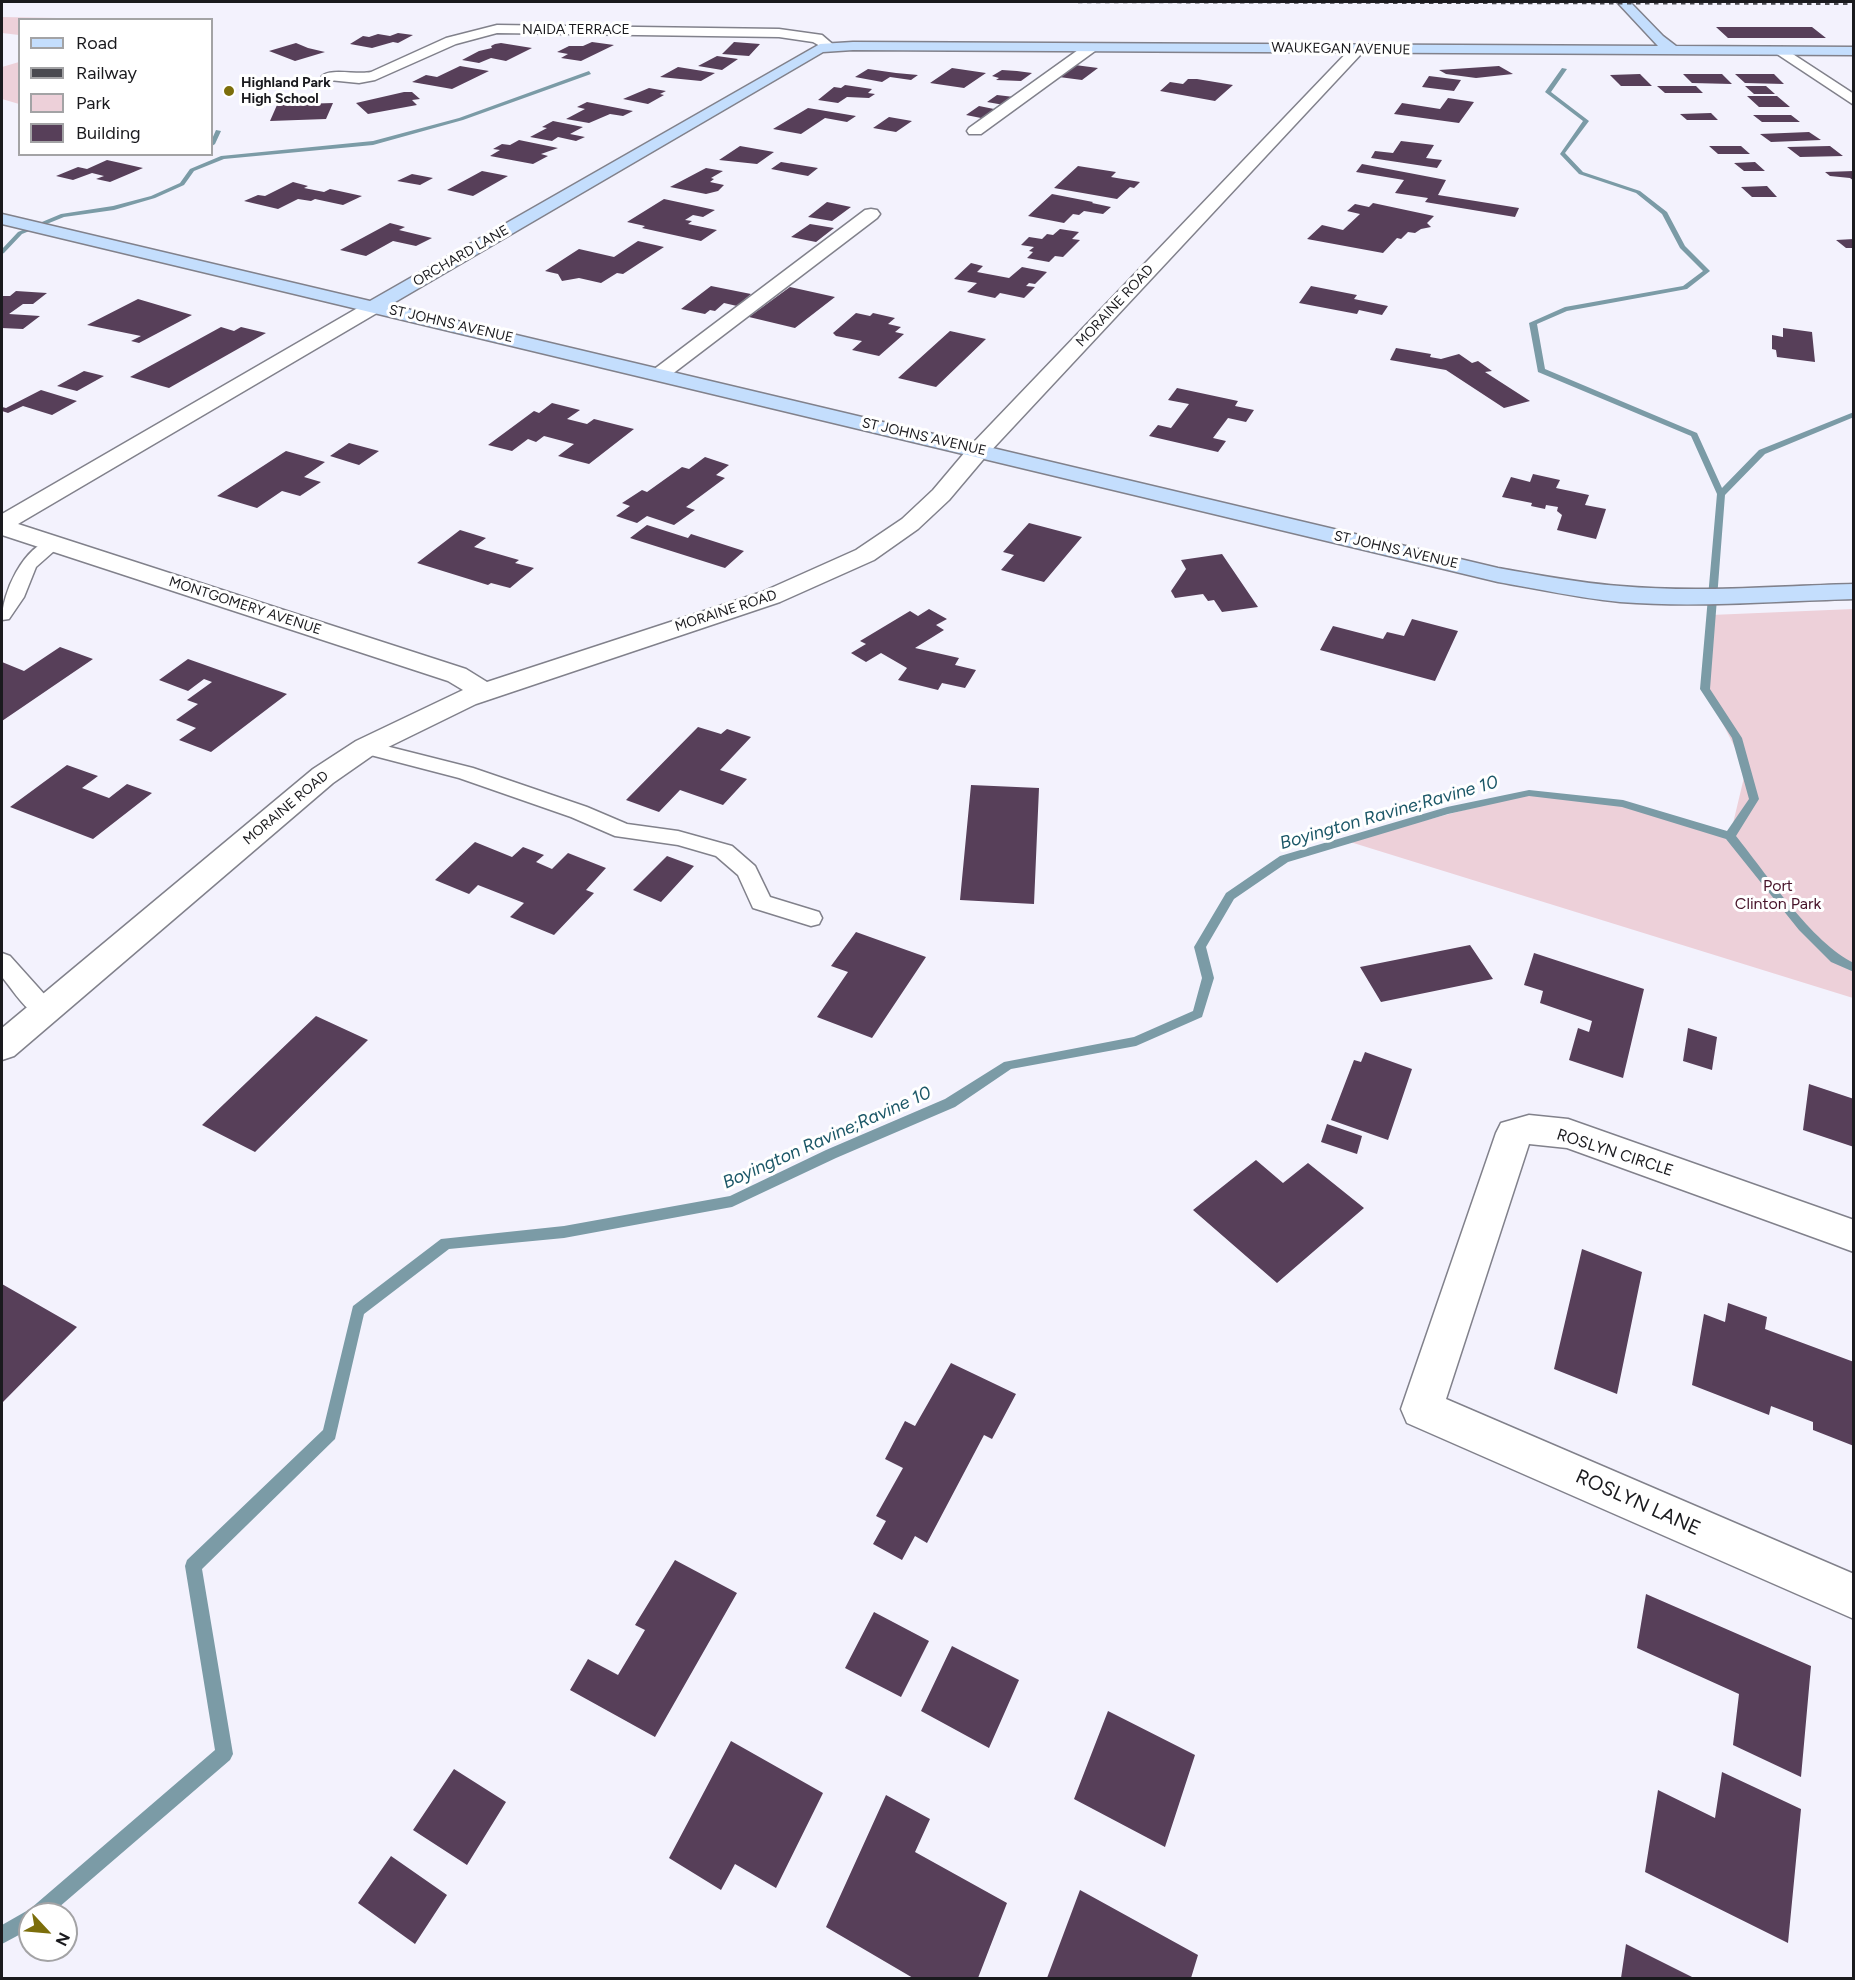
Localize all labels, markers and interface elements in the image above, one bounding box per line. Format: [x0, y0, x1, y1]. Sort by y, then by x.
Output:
legend [18, 18, 213, 156]
street label: NAIDA TERRACE [522, 22, 630, 38]
text: Road [76, 32, 117, 54]
street label: WAUKEGAN AVENUE [1271, 39, 1411, 59]
text: Railway [76, 62, 137, 84]
place label: Highland Park High School [241, 75, 331, 108]
marker: Highland Park High School [222, 84, 236, 98]
text: Park [76, 92, 110, 114]
text: Building [76, 122, 141, 144]
street label: ORCHARD LANE [410, 222, 512, 290]
street label: MORAINE ROAD [1073, 261, 1157, 351]
street label: ST JOHNS AVENUE [387, 302, 515, 346]
street label: ST JOHNS AVENUE [860, 415, 988, 459]
street label: ST JOHNS AVENUE [1332, 528, 1460, 572]
street label: MONTGOMERY AVENUE [167, 573, 323, 639]
street label: MORAINE ROAD [673, 587, 779, 635]
street label: MORAINE ROAD [240, 767, 332, 849]
water label: Boyington Ravine;Ravine 10 [1277, 771, 1501, 855]
park label: Port Clinton Park [1735, 876, 1821, 914]
water label: Boyington Ravine;Ravine 10 [719, 1082, 935, 1194]
street label: ROSLYN CIRCLE [1554, 1125, 1676, 1181]
street label: ROSLYN LANE [1572, 1465, 1704, 1541]
north arrow [18, 1902, 78, 1962]
text: N [52, 1930, 74, 1949]

